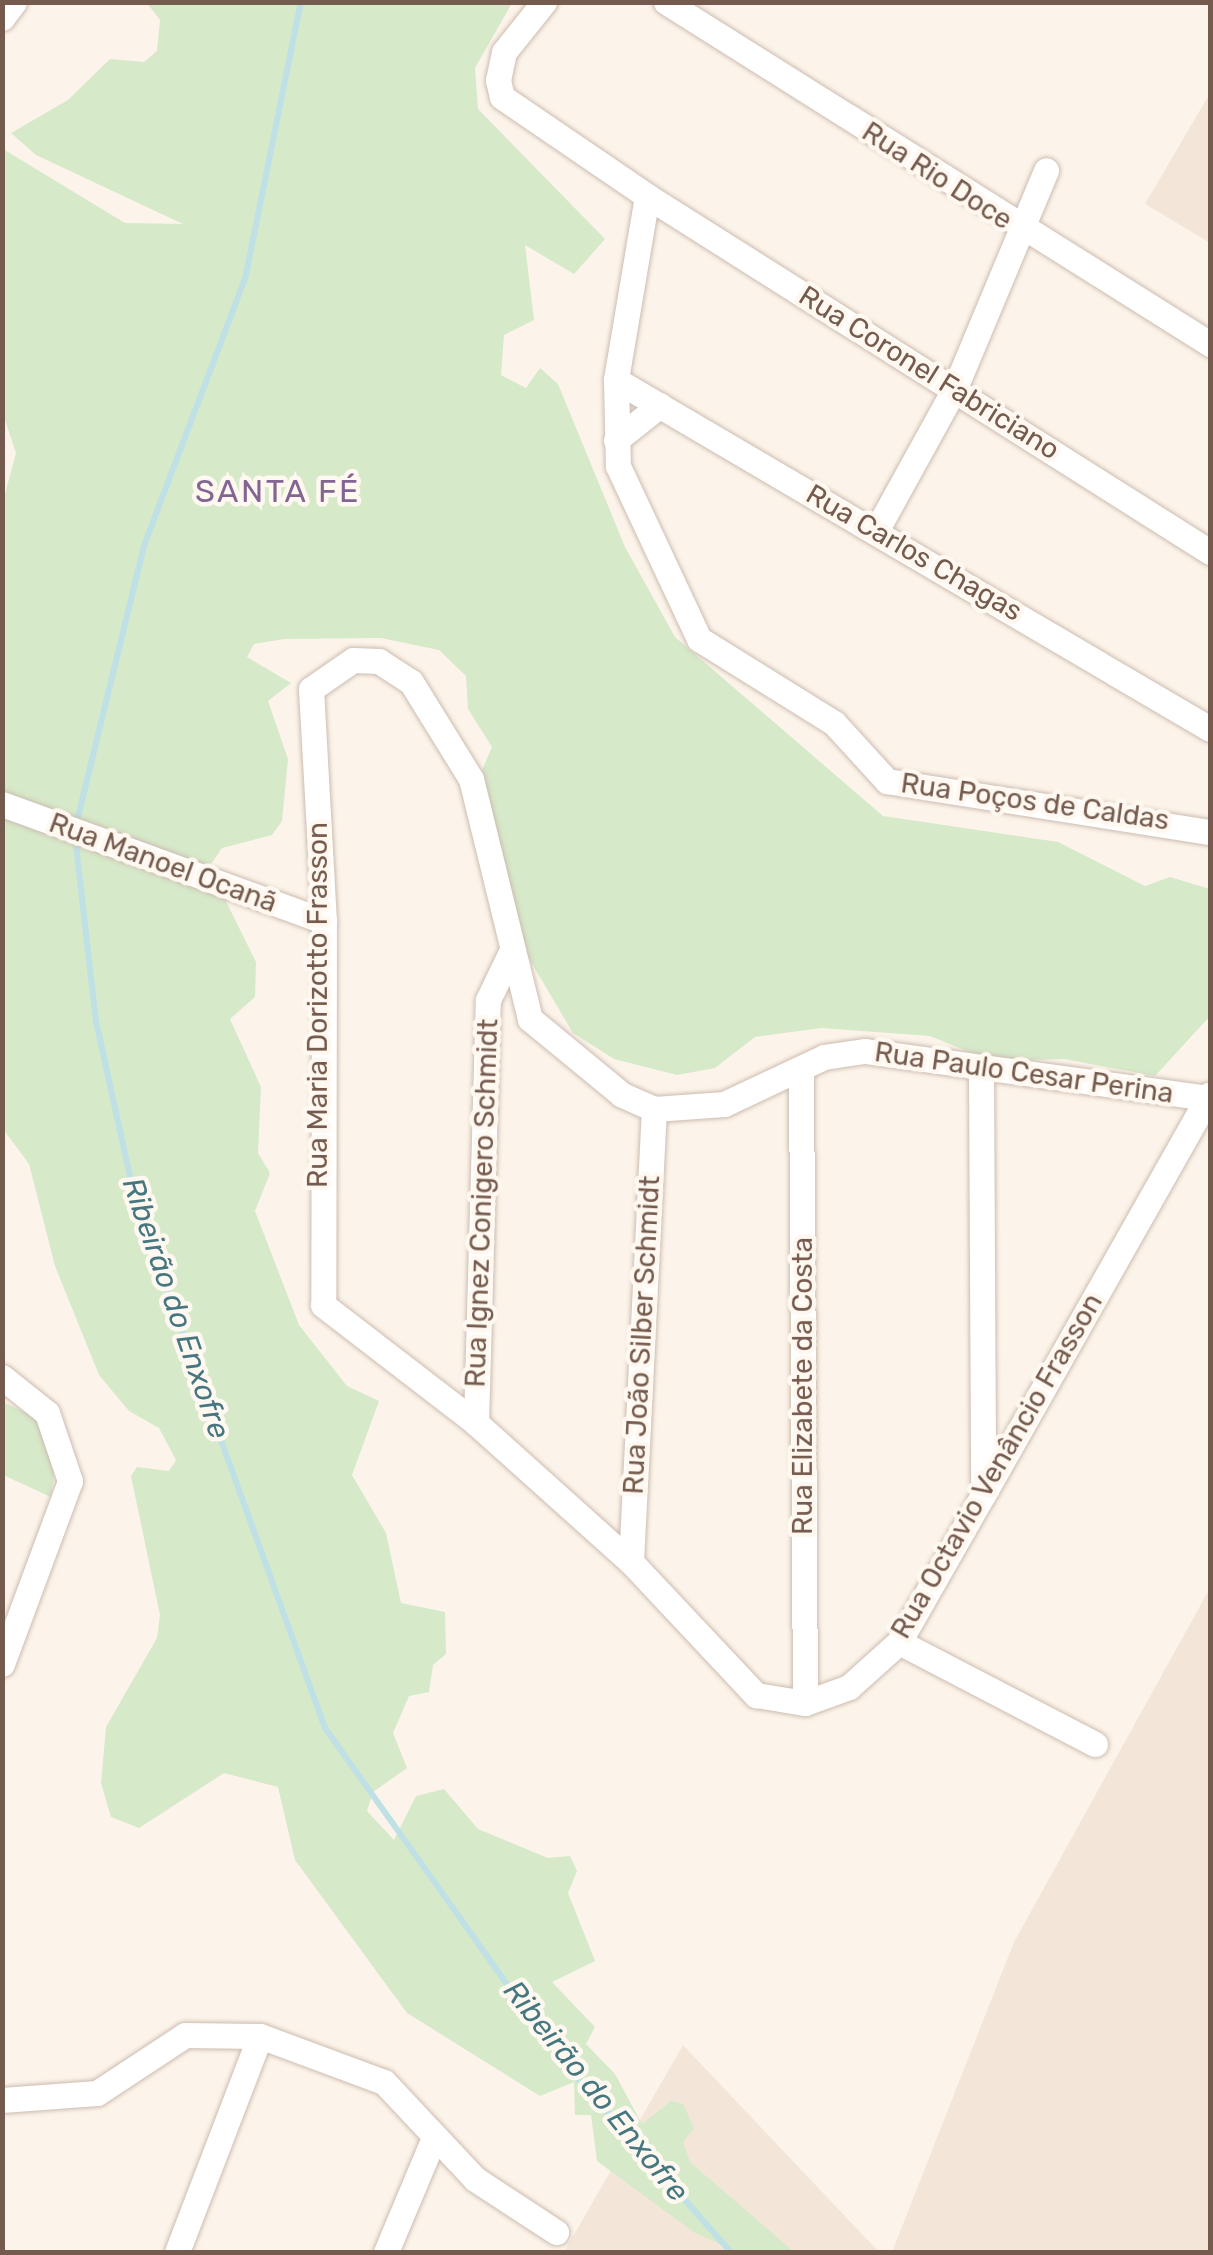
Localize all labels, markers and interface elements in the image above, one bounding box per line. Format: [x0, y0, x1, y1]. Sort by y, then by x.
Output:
street label: Rua Rio Doce [856, 115, 1018, 237]
street label: Rua Coronel Fabriciano [793, 279, 1065, 467]
district label: SANTA FÉ [195, 472, 361, 510]
street label: Rua Carlos Chagas [800, 477, 1028, 629]
street label: Rua Poços de Caldas [899, 767, 1171, 837]
street label: Rua Manoel Ocanã [45, 806, 281, 920]
street label: Rua Maria Dorizotto Frasson [301, 822, 335, 1188]
street label: Rua Ignez Conigero Schmidt [459, 1018, 505, 1388]
street label: Rua Paulo Cesar Perina [872, 1035, 1176, 1111]
water label: Ribeirão do Enxofre [114, 1173, 238, 1443]
street label: Rua João Silber Schmidt [617, 1174, 667, 1496]
street label: Rua Elizabete da Costa [786, 1237, 820, 1535]
street label: Rua Octavio Venâncio Frasson [884, 1287, 1110, 1645]
water label: Ribeirão do Enxofre [496, 1973, 696, 2209]

